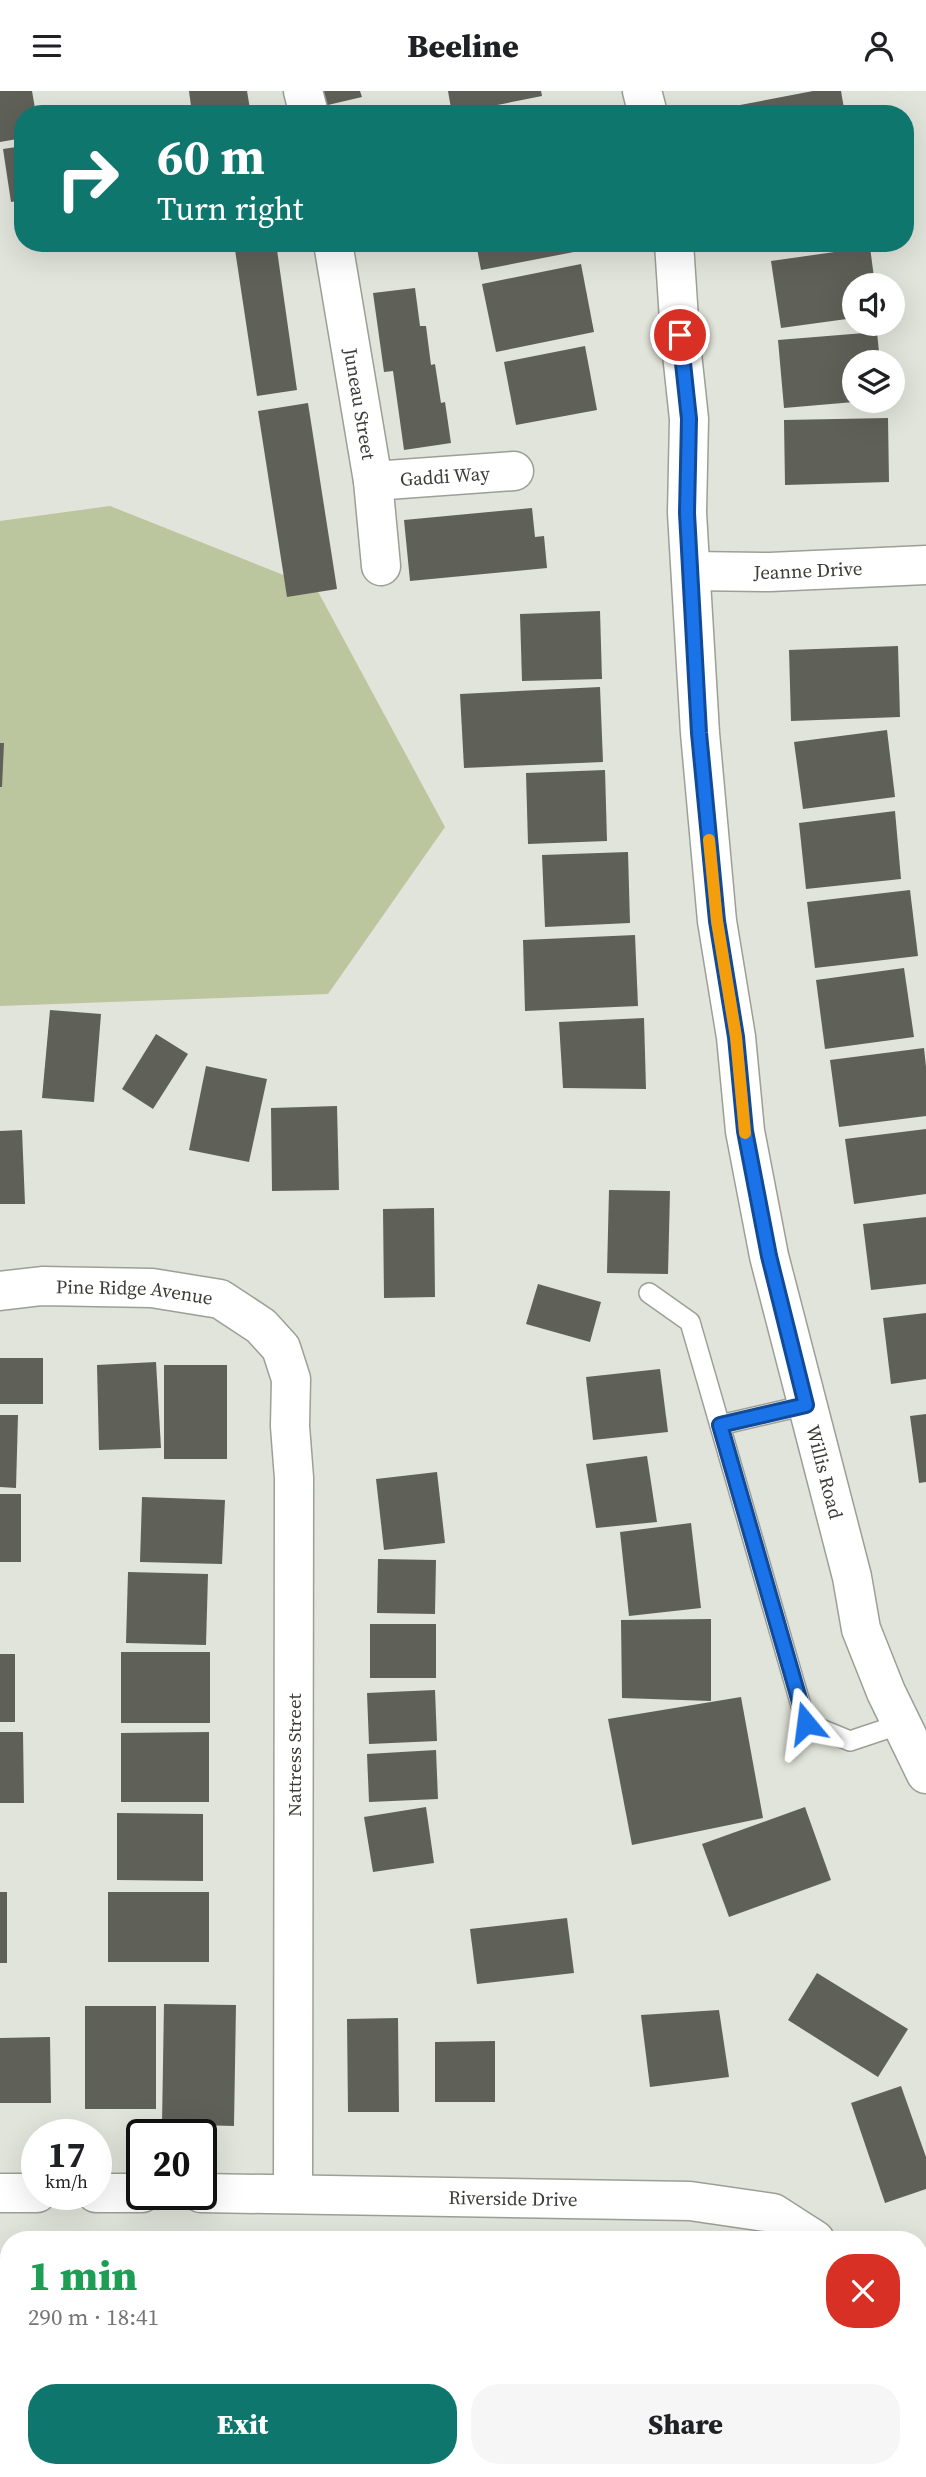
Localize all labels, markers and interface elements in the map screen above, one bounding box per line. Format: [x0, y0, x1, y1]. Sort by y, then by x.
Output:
text: Beeline [407, 24, 519, 68]
icon: menu [28, 27, 66, 65]
icon: person [860, 27, 898, 65]
text: 60 m [157, 123, 265, 190]
icon: right [42, 133, 133, 224]
text: Turn right [157, 187, 303, 231]
map controls [842, 273, 905, 413]
button: sound [842, 273, 905, 336]
pin [650, 305, 710, 365]
icon: arrive [661, 316, 699, 354]
street label: Juneau Street [338, 345, 382, 462]
button: layers [842, 350, 905, 413]
street label: Gaddi Way [399, 460, 491, 492]
street label: Jeanne Drive [752, 555, 863, 585]
street label: Pine Ridge Avenue [56, 1273, 215, 1311]
street label: Willis Road [800, 1422, 849, 1522]
position arrow [769, 1686, 843, 1760]
street label: Nattress Street [281, 1692, 307, 1817]
speed limit sign: 20 [126, 2119, 217, 2210]
text: 17 [48, 2131, 85, 2179]
text: km/h [45, 2169, 88, 2194]
street label: Riverside Drive [448, 2184, 578, 2212]
text: 1 min [28, 2246, 138, 2304]
button: close [826, 2254, 900, 2328]
text: 290 m · 18:41 [28, 2301, 159, 2333]
button: Exit [28, 2384, 457, 2464]
button: Share [471, 2384, 900, 2464]

